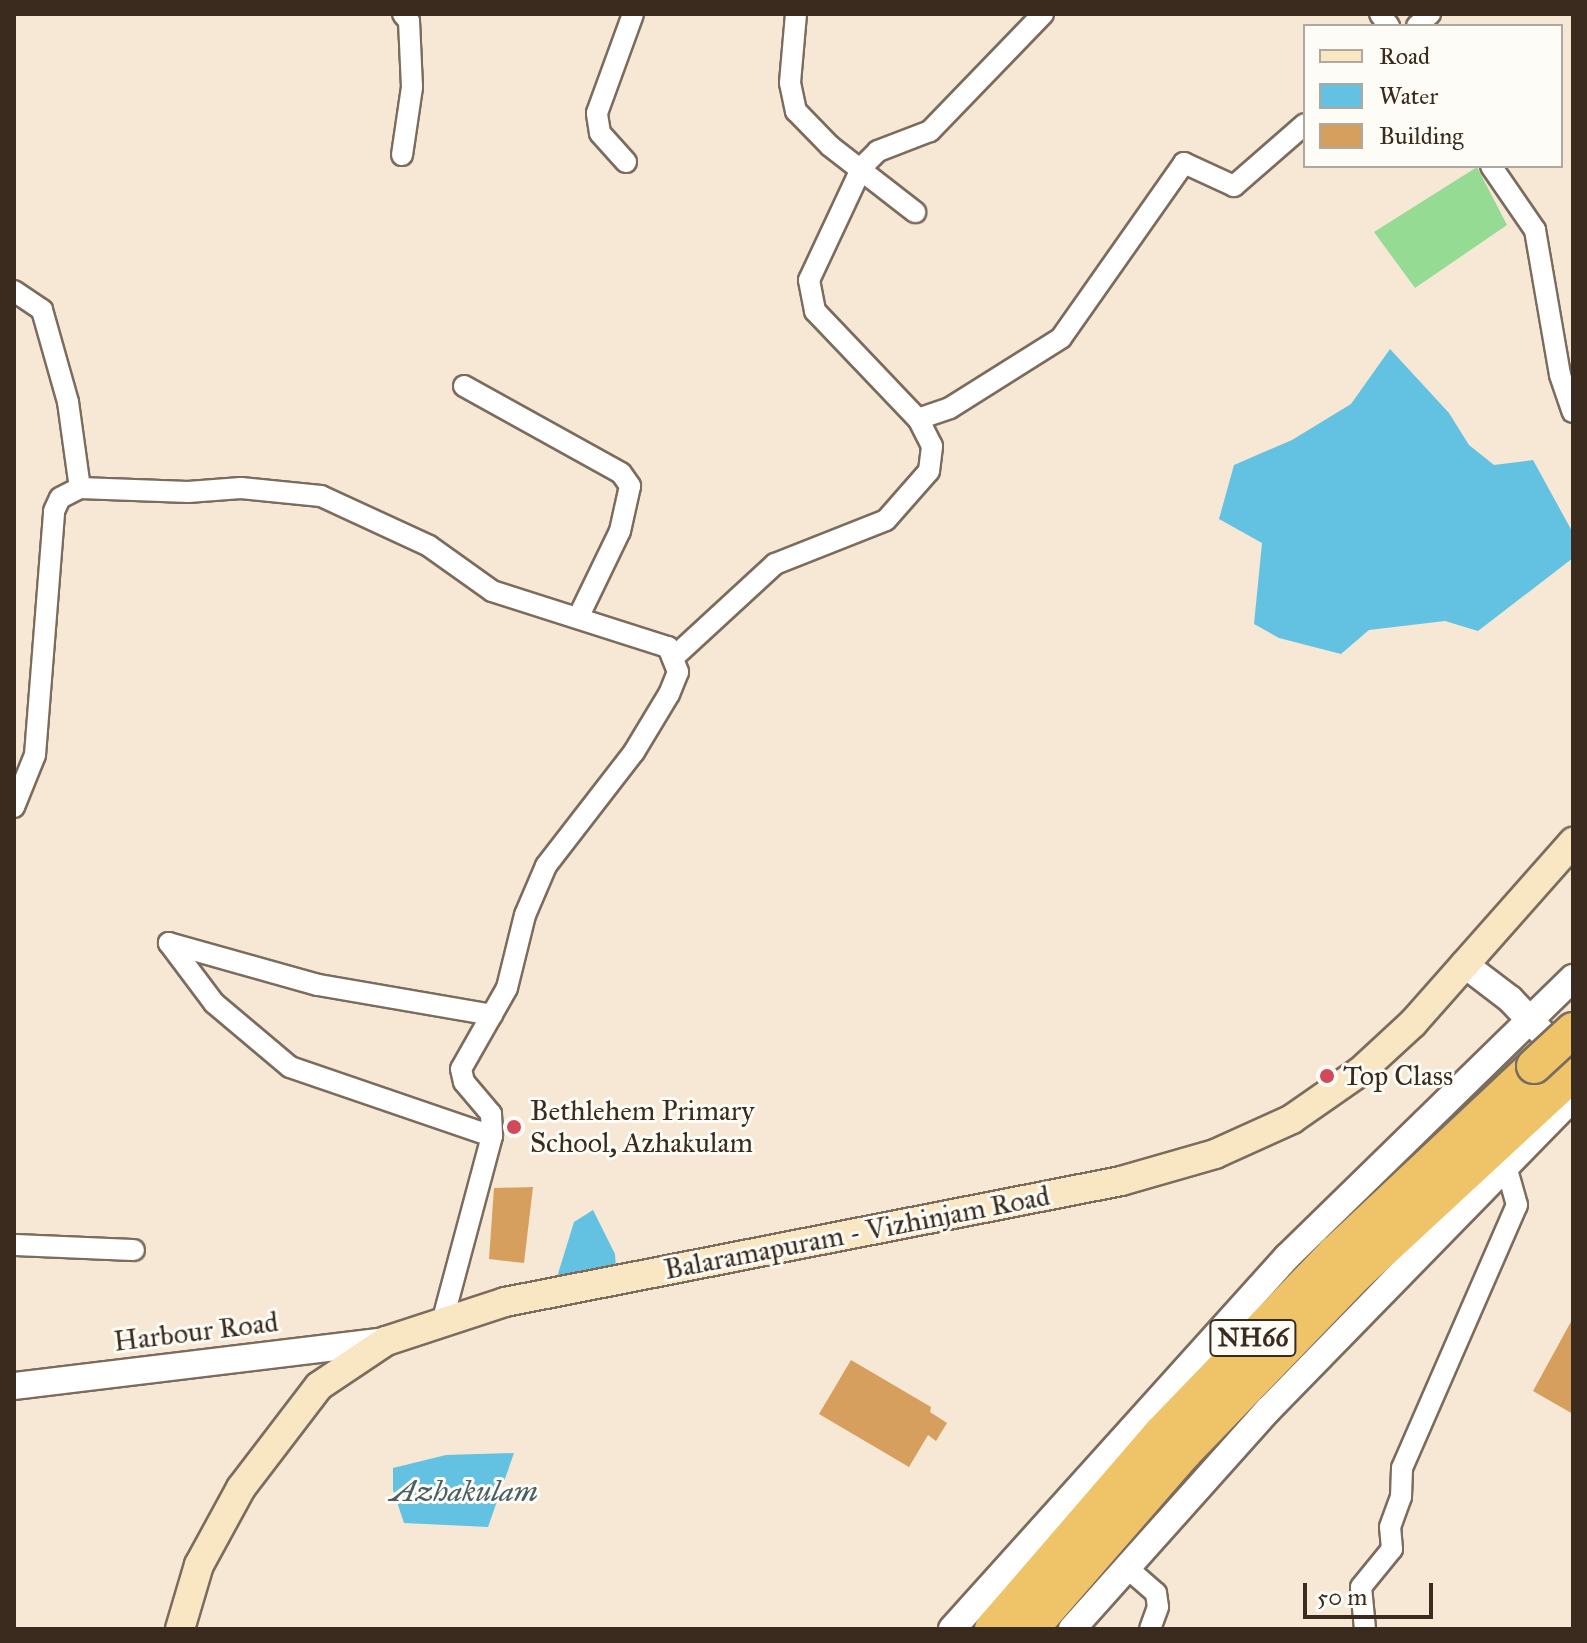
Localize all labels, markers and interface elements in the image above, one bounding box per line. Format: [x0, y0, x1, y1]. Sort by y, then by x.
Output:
legend [1303, 24, 1563, 168]
text: Road [1379, 41, 1430, 71]
text: Water [1379, 81, 1438, 111]
text: Building [1379, 121, 1464, 151]
place label: Top Class [1343, 1059, 1453, 1093]
marker: Top Class [1318, 1067, 1336, 1085]
place label: Bethlehem Primary School, Azhakulam [530, 1094, 754, 1160]
marker: Bethlehem Primary School, Azhakulam [505, 1118, 523, 1136]
street label: Balaramapuram - Vizhinjam Road [661, 1179, 1053, 1287]
street label: Harbour Road [112, 1305, 280, 1359]
road number: NH66 [1209, 1316, 1297, 1360]
water label: Azhakulam [390, 1473, 538, 1509]
scale bar [1307, 1567, 1437, 1617]
text: 50 m [1317, 1582, 1367, 1612]

